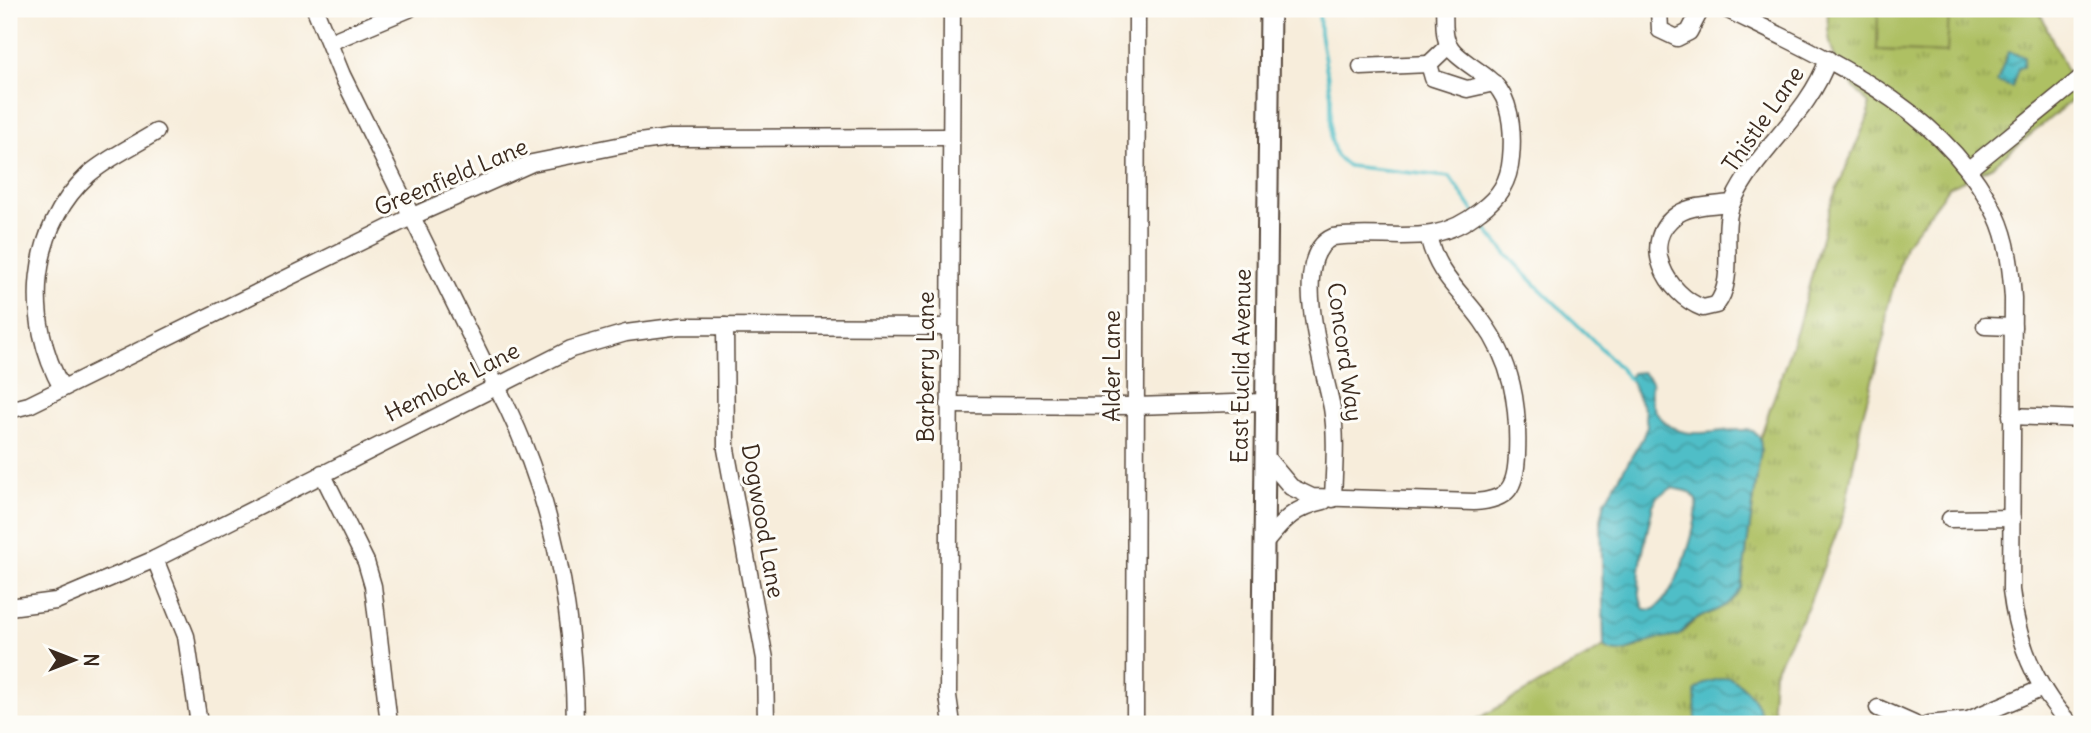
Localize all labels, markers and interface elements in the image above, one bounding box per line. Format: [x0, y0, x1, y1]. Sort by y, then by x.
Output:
street label: Thistle Lane [1715, 60, 1810, 177]
street label: Greenfield Lane [370, 131, 532, 222]
street label: East Euclid Avenue [1224, 268, 1257, 464]
street label: Concord Way [1321, 281, 1370, 423]
street label: Barberry Lane [911, 291, 940, 443]
street label: Alder Lane [1097, 310, 1126, 422]
street label: Hemlock Lane [380, 335, 524, 428]
street label: Dogwood Lane [736, 441, 791, 600]
north arrow [38, 624, 108, 694]
text: N [79, 653, 103, 667]

